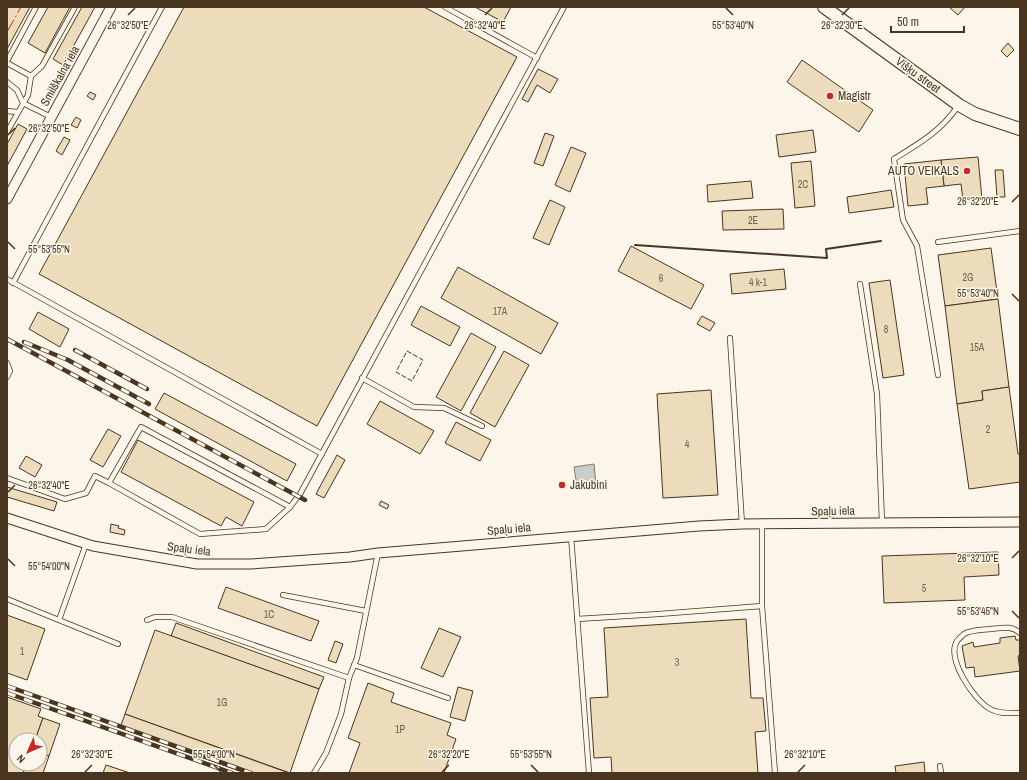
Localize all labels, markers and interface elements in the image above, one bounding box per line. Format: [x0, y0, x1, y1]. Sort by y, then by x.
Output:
scale bar [891, 8, 964, 34]
text: 50 m [897, 14, 919, 30]
text: 26°32'50"E [107, 19, 149, 32]
text: 26°32'40"E [464, 19, 506, 32]
text: 55°53'40"N [712, 19, 754, 32]
text: 26°32'30"E [821, 19, 863, 32]
street label: Smilškalna iela [37, 42, 83, 109]
street label: Višķu street [892, 53, 944, 97]
place label: Magistr [838, 88, 872, 104]
marker: Magistr [825, 91, 835, 101]
text: 26°32'50"E [28, 122, 70, 135]
place label: AUTO VEIKALS [887, 163, 959, 179]
marker: AUTO VEIKALS [962, 166, 972, 176]
house number: 2C [798, 178, 808, 191]
text: 26°32'20"E [957, 195, 999, 208]
house number: 2E [748, 214, 758, 227]
text: 55°53'55"N [28, 243, 70, 256]
house number: 2G [963, 271, 973, 284]
house number: 6 [659, 272, 664, 285]
house number: 4 k-1 [749, 276, 768, 289]
text: 55°53'40"N [957, 287, 999, 300]
house number: 17A [493, 305, 508, 318]
house number: 8 [884, 323, 889, 336]
house number: 15A [970, 341, 985, 354]
house number: 2 [986, 423, 991, 436]
house number: 4 [685, 438, 690, 451]
place label: Jakubini [570, 477, 607, 493]
text: 26°32'40"E [28, 479, 70, 492]
marker: Jakubini [557, 480, 567, 490]
street label: Spaļu iela [811, 503, 856, 519]
street label: Spaļu iela [487, 519, 532, 539]
street label: Spaļu iela [166, 538, 212, 560]
text: 26°32'10"E [957, 552, 999, 565]
text: 55°54'00"N [28, 560, 70, 573]
house number: 5 [922, 582, 927, 595]
text: 55°53'45"N [957, 605, 999, 618]
house number: 1C [264, 608, 274, 621]
house number: 1 [20, 645, 25, 658]
house number: 3 [675, 656, 680, 669]
house number: 1G [217, 696, 227, 709]
house number: 1P [395, 723, 406, 736]
north arrow [8, 732, 48, 772]
text: 26°32'30"E [71, 748, 113, 761]
text: 55°54'00"N [193, 748, 235, 761]
text: 26°32'20"E [428, 748, 470, 761]
text: 55°53'55"N [510, 748, 552, 761]
text: 26°32'10"E [784, 748, 826, 761]
text: N [14, 752, 28, 766]

